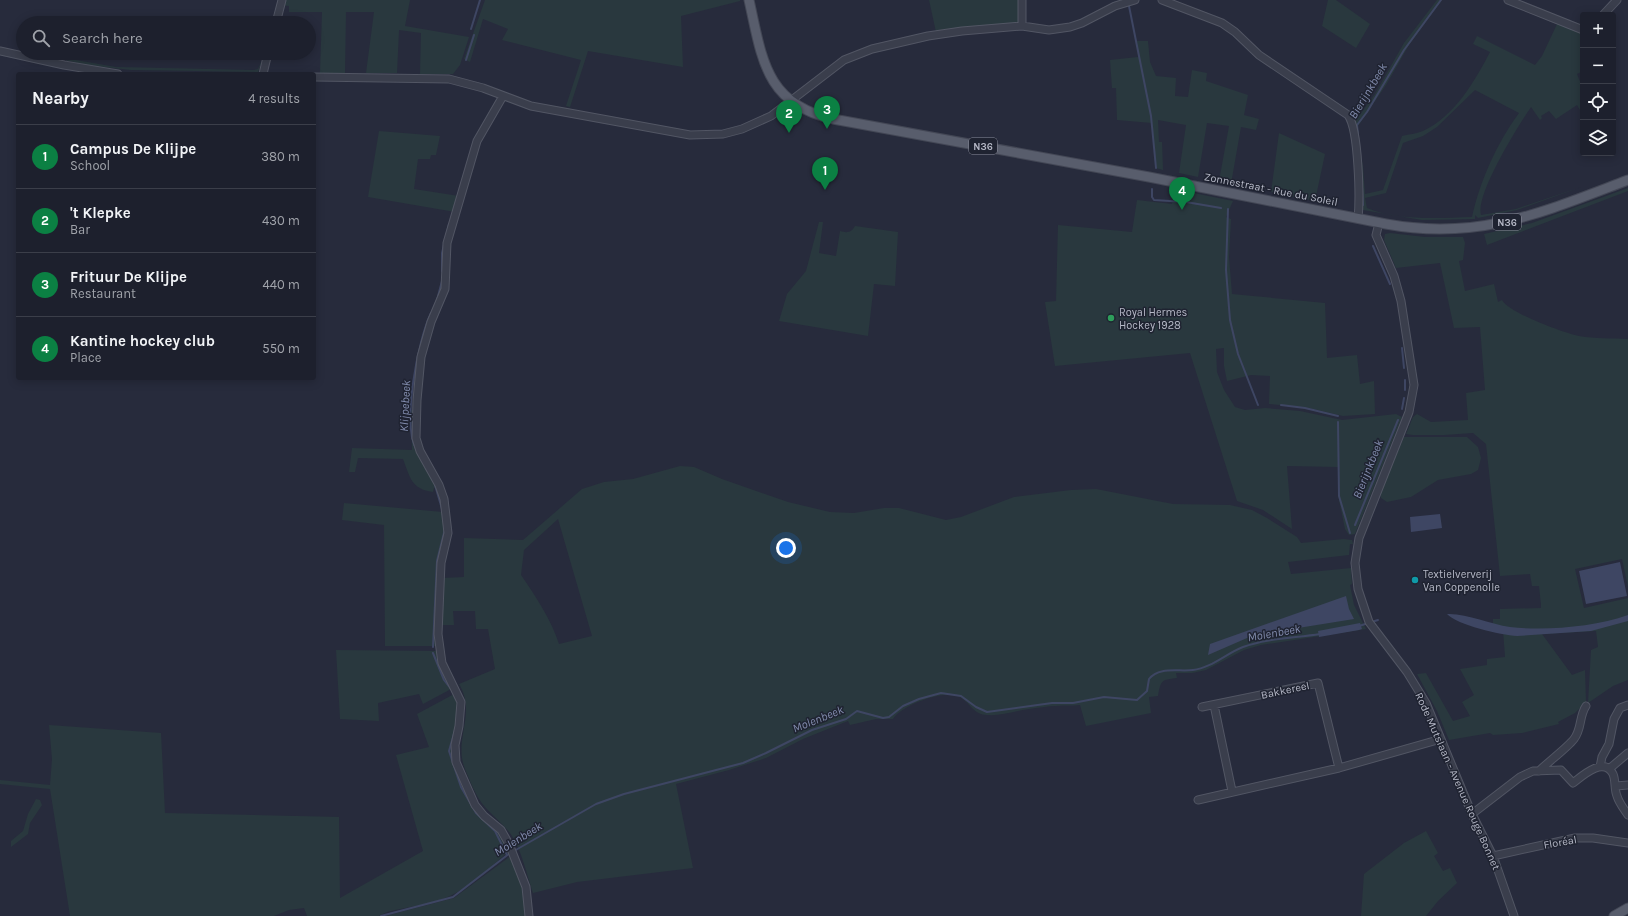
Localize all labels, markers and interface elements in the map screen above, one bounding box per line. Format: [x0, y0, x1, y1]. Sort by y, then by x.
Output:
map controls [1580, 12, 1616, 156]
button: + [1580, 12, 1616, 48]
search box [16, 16, 316, 60]
icon: search [30, 27, 52, 49]
text: Search here [62, 29, 143, 47]
button: − [1580, 48, 1616, 84]
water label: Bierijnkbeek [1346, 60, 1391, 121]
button: locate [1580, 84, 1616, 120]
text: Nearby [32, 88, 89, 108]
text: 4 results [248, 91, 300, 106]
pin: 3 [814, 96, 840, 129]
pin: 2 [776, 100, 802, 133]
button: layers [1580, 120, 1616, 156]
road number: N36 [969, 138, 997, 154]
text: Campus De Klijpe [70, 140, 196, 158]
text: 1 [43, 149, 47, 164]
text: 380 m [261, 149, 300, 164]
pin: 1 [812, 157, 838, 190]
text: School [70, 158, 110, 173]
street label: Zonnestraat - Rue du Soleil [1203, 170, 1339, 209]
pin: 4 [1169, 177, 1195, 210]
text: 't Klepke [70, 204, 131, 222]
text: 2 [41, 213, 49, 228]
text: 430 m [262, 213, 300, 228]
road number: N36 [1493, 214, 1521, 230]
text: Bar [70, 222, 90, 237]
text: Frituur De Klijpe [70, 268, 187, 286]
text: 3 [41, 277, 49, 292]
text: 440 m [263, 277, 300, 292]
text: Restaurant [70, 286, 136, 301]
place label: Royal Hermes Hockey 1928 [1119, 306, 1188, 332]
marker: Royal Hermes Hockey 1928 [1106, 313, 1116, 323]
text: Kantine hockey club [70, 332, 215, 350]
text: 4 [41, 341, 49, 356]
text: 550 m [262, 341, 300, 356]
text: Place [70, 350, 101, 365]
water label: Klijpebeek [397, 379, 413, 432]
water label: Bierijnkbeek [1350, 437, 1387, 501]
your location [776, 538, 796, 558]
place label: Textielververij Van Coppenolle [1423, 568, 1500, 594]
marker: Textielververij Van Coppenolle [1410, 575, 1420, 585]
water label: Molenbeek [1246, 621, 1303, 645]
street label: Bakkereel [1260, 679, 1311, 702]
street label: Rode Mutslaan - Avenue Rouge Bonnet [1412, 690, 1503, 872]
water label: Molenbeek [790, 702, 846, 736]
water label: Molenbeek [492, 818, 545, 859]
street label: Floréal [1542, 833, 1578, 852]

